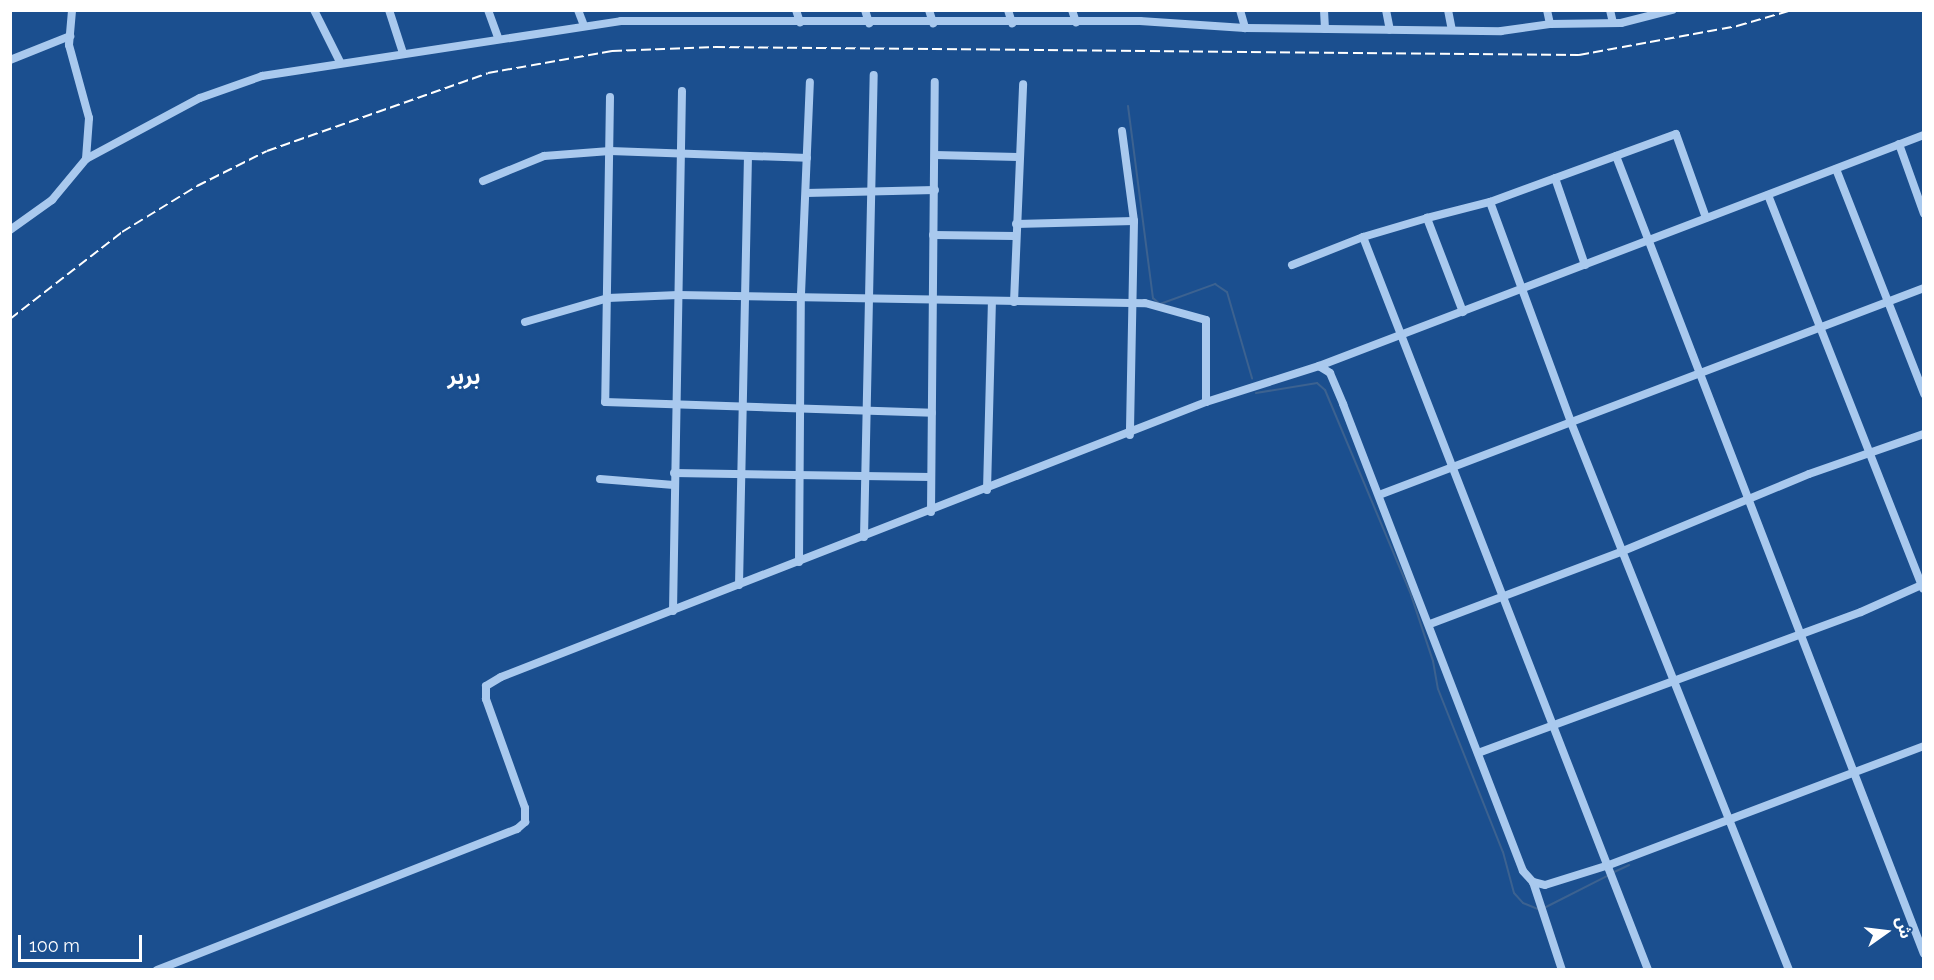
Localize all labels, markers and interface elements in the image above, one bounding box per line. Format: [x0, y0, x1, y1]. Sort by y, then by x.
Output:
district label: بربر [447, 364, 481, 390]
north arrow [1856, 902, 1916, 962]
text: ش [1892, 915, 1916, 940]
scale bar [21, 923, 146, 961]
text: 100 m [29, 935, 80, 956]

